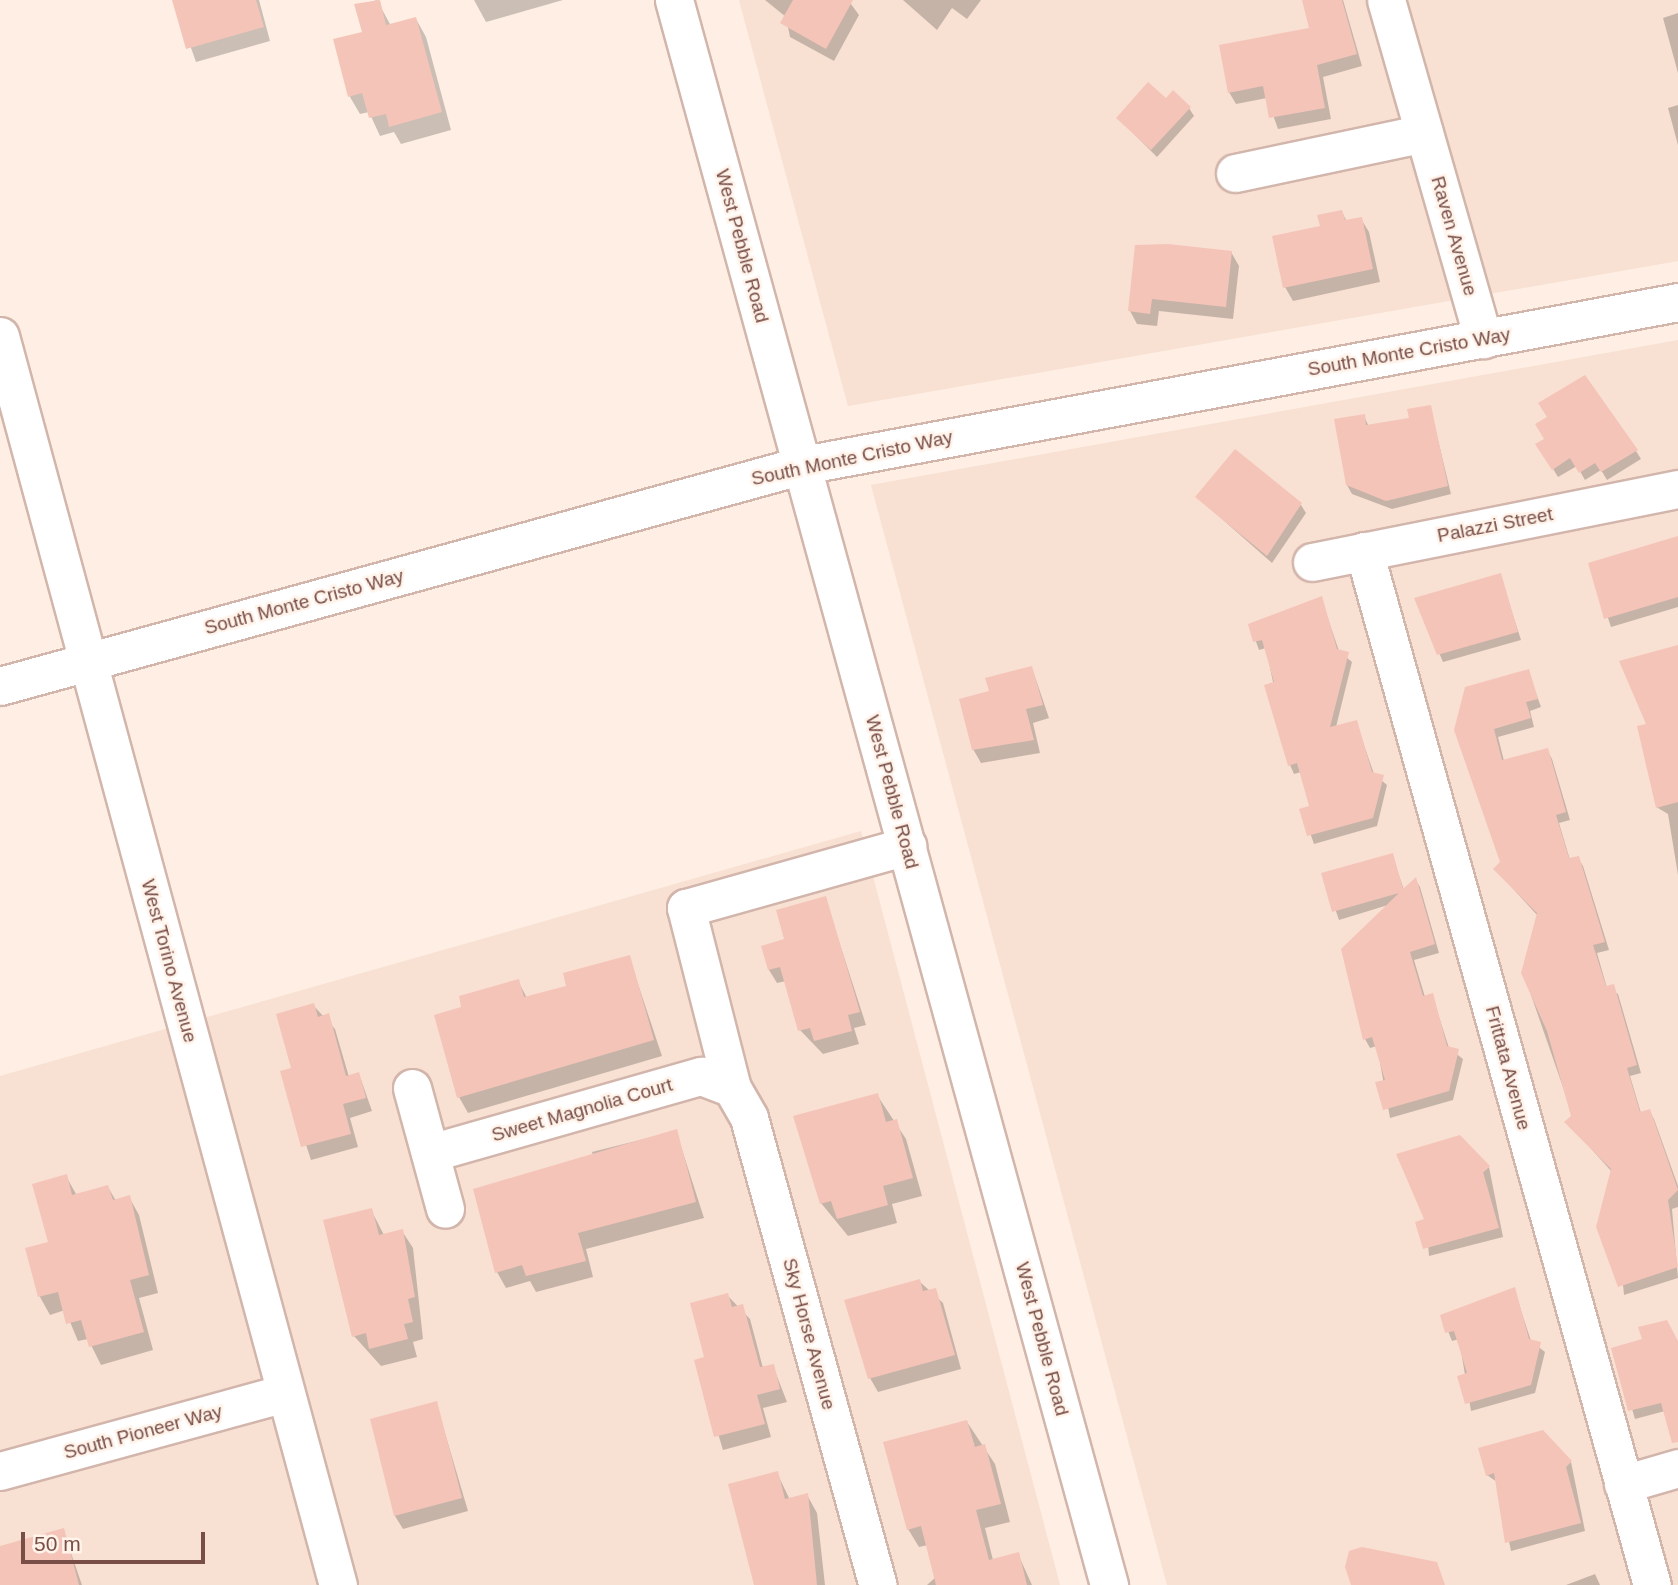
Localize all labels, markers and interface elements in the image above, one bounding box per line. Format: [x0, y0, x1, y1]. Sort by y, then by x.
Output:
street label: West Pebble Road [711, 167, 773, 325]
street label: Raven Avenue [1426, 173, 1482, 299]
street label: South Monte Cristo Way [1306, 323, 1512, 381]
street label: South Monte Cristo Way [749, 426, 955, 490]
street label: Palazzi Street [1435, 503, 1555, 547]
street label: South Monte Cristo Way [202, 564, 406, 640]
street label: West Pebble Road [861, 713, 923, 871]
street label: West Torino Avenue [136, 876, 202, 1046]
street label: Frittata Avenue [1480, 1003, 1536, 1133]
street label: Sweet Magnolia Court [489, 1073, 675, 1147]
street label: Sky Horse Avenue [778, 1255, 840, 1413]
street label: West Pebble Road [1011, 1260, 1073, 1418]
street label: South Pioneer Way [61, 1400, 225, 1464]
scale bar [24, 1518, 208, 1562]
text: 50 m [34, 1532, 81, 1555]

